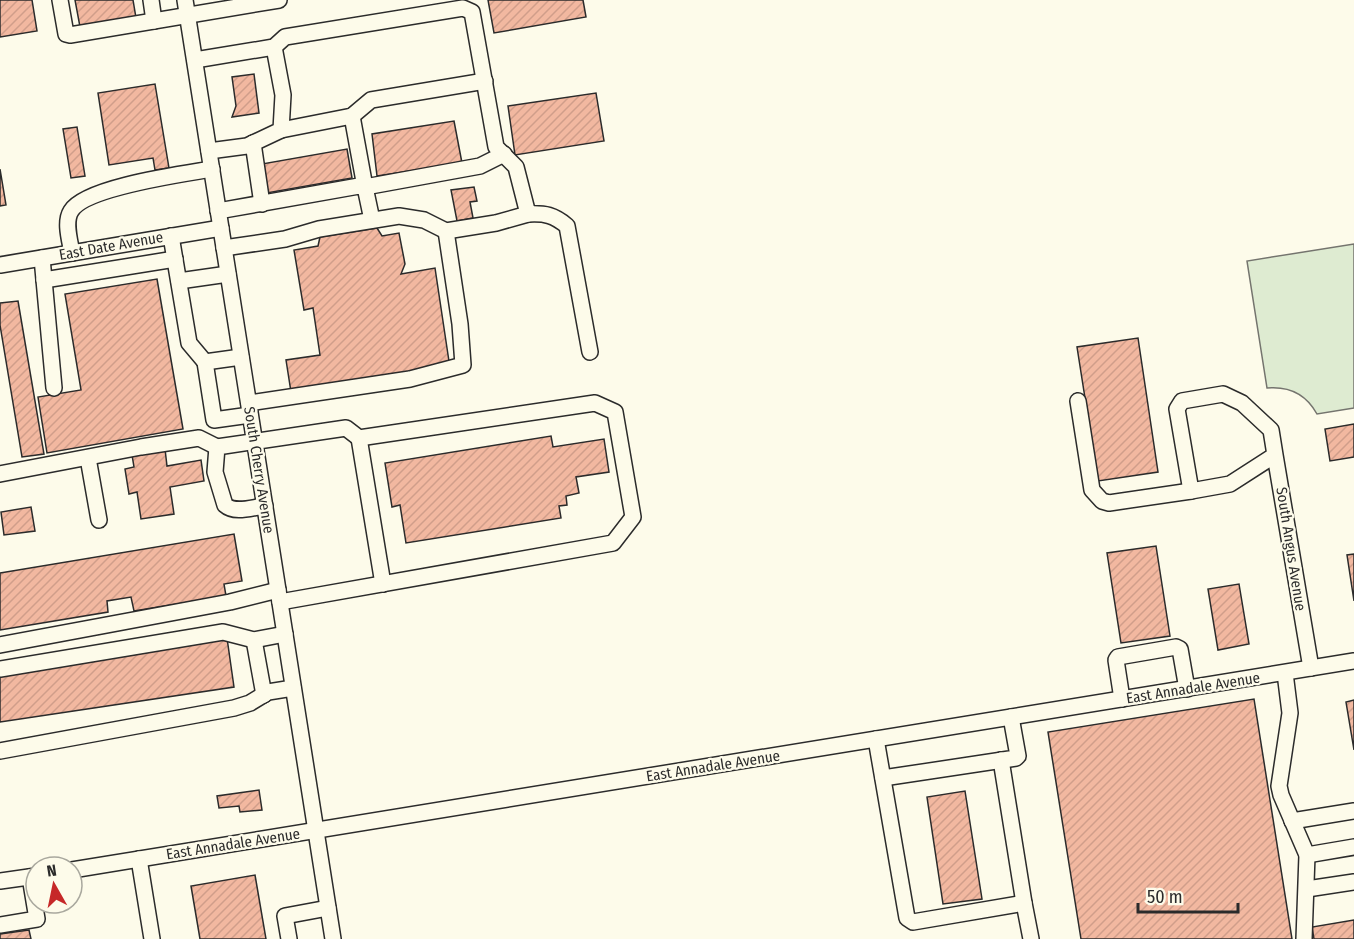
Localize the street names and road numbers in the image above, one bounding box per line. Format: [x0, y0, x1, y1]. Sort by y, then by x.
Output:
street label: East Date Avenue [57, 228, 165, 264]
street label: South Cherry Avenue [240, 405, 278, 535]
street label: South Angus Avenue [1272, 486, 1310, 612]
street label: East Annadale Avenue [1125, 669, 1261, 707]
street label: East Annadale Avenue [645, 747, 781, 785]
street label: East Annadale Avenue [165, 825, 301, 863]

